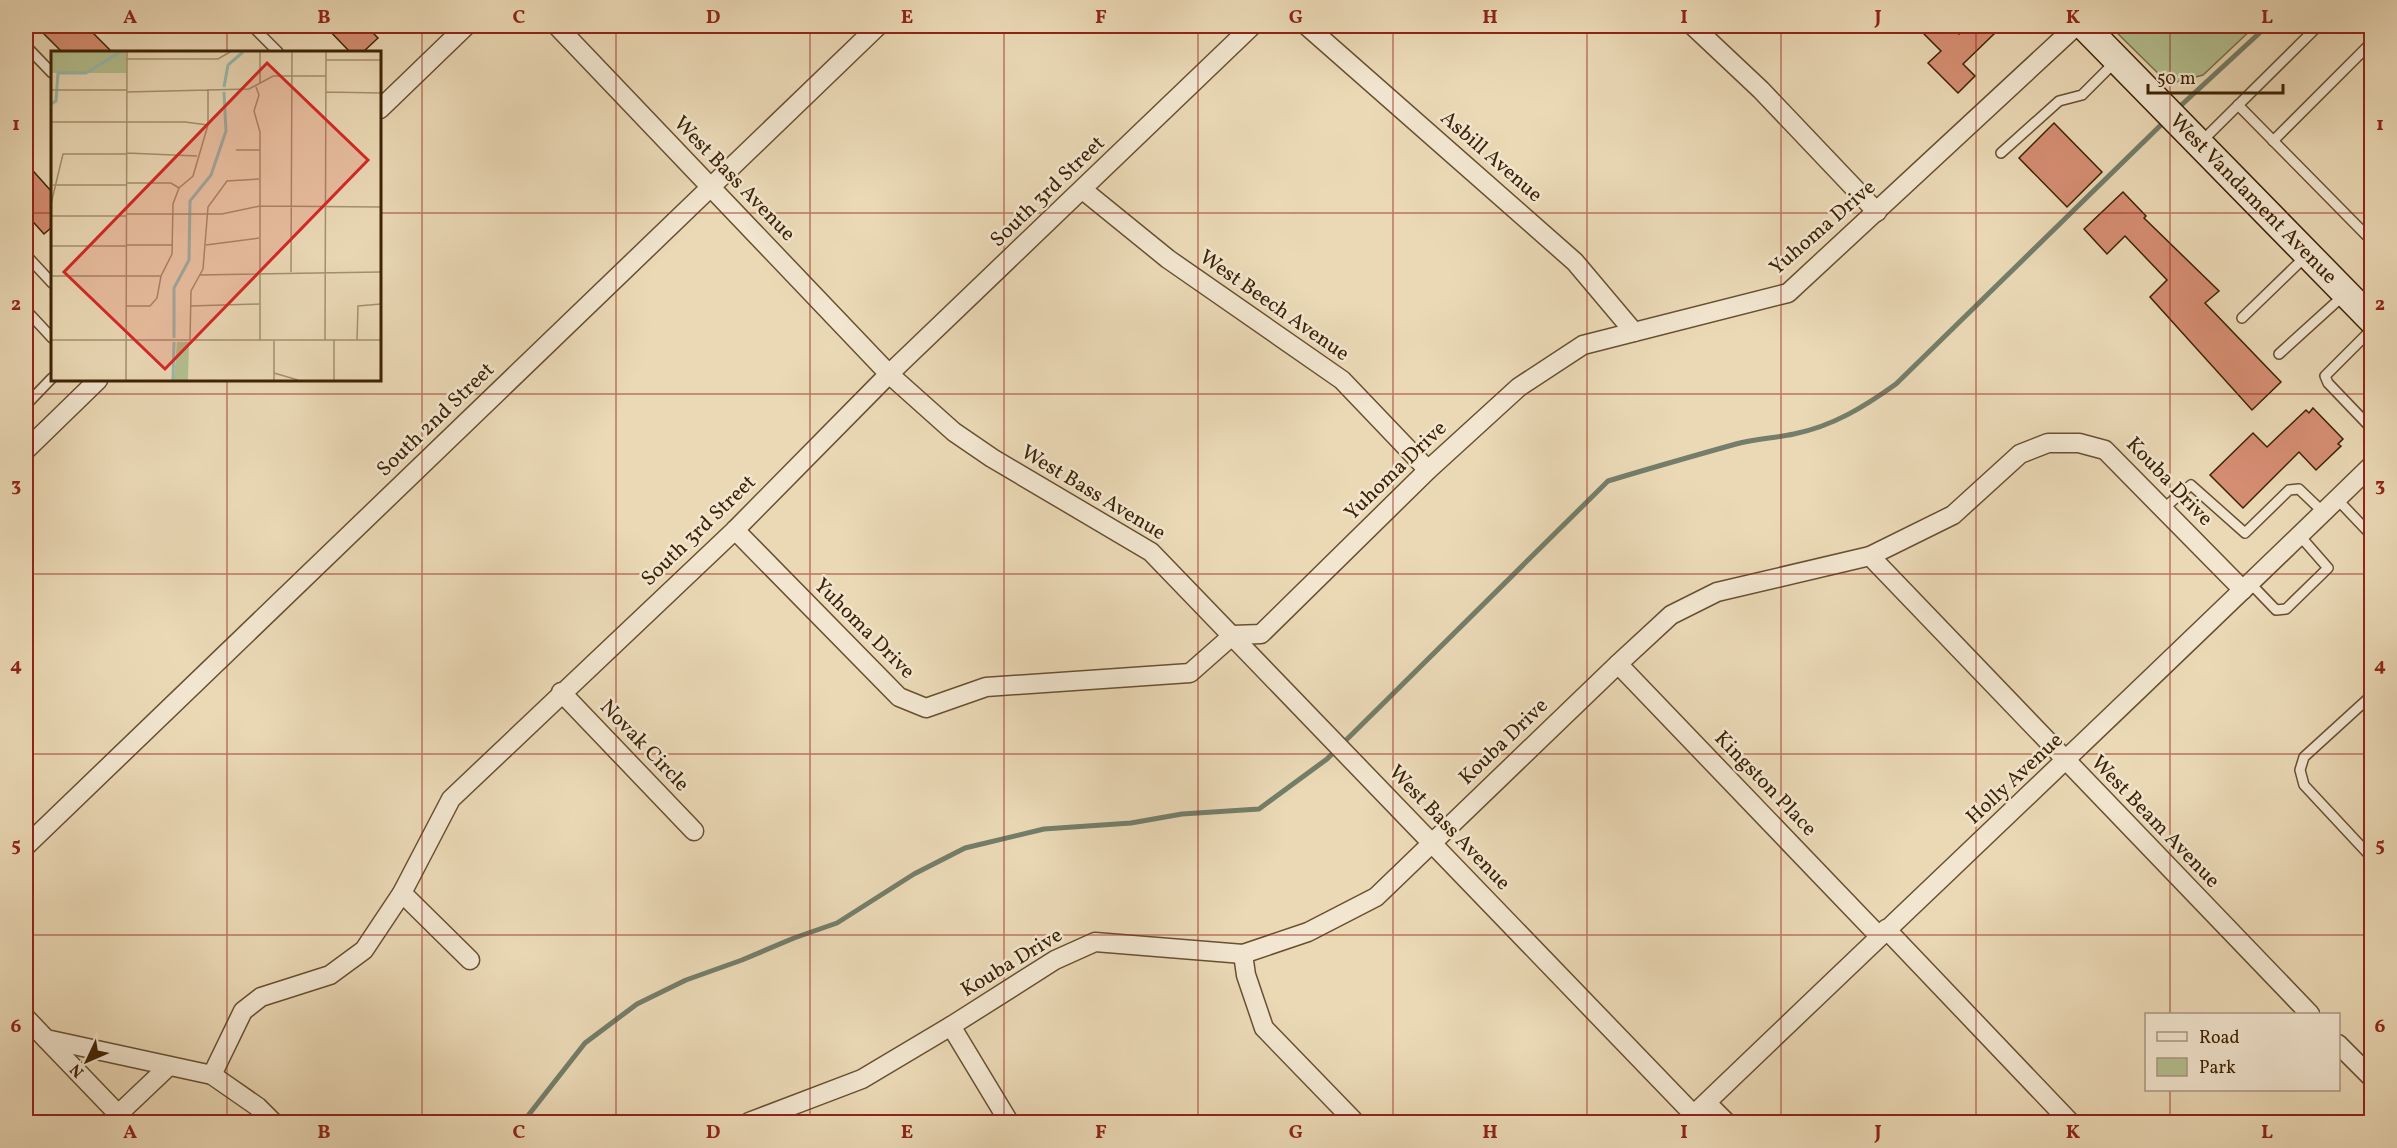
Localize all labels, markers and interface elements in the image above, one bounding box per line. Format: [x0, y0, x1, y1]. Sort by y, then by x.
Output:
text: A [123, 4, 137, 32]
text: B [317, 4, 331, 32]
text: C [513, 4, 526, 32]
text: D [706, 4, 720, 32]
text: E [901, 4, 913, 32]
text: F [1095, 4, 1107, 32]
text: G [1289, 4, 1303, 32]
text: H [1482, 4, 1498, 32]
text: I [1680, 4, 1688, 32]
text: J [1873, 4, 1882, 32]
text: K [2066, 4, 2081, 32]
text: L [2261, 4, 2273, 32]
inset map [51, 51, 381, 381]
scale bar [2148, 57, 2283, 95]
text: 50 m [2157, 67, 2196, 92]
street label: Asbill Avenue [1434, 104, 1548, 210]
street label: West Vandament Avenue [2163, 107, 2344, 291]
street label: West Bass Avenue [666, 110, 802, 248]
text: 1 [12, 111, 20, 139]
text: 1 [2376, 111, 2384, 139]
street label: South 3rd Street [984, 130, 1112, 254]
street label: Yuhoma Drive [1764, 174, 1882, 282]
street label: West Beech Avenue [1193, 243, 1355, 369]
text: 2 [11, 291, 21, 319]
text: 2 [2375, 291, 2385, 319]
street label: South 2nd Street [371, 356, 501, 484]
street label: Yuhoma Drive [1338, 415, 1454, 527]
street label: Kouba Drive [2119, 431, 2219, 533]
street label: West Bass Avenue [1015, 438, 1171, 548]
street label: South 3rd Street [635, 469, 763, 593]
text: 3 [11, 472, 21, 500]
text: 3 [2375, 472, 2385, 500]
street label: Yuhoma Drive [807, 572, 921, 686]
text: 4 [10, 652, 22, 680]
text: 4 [2374, 652, 2386, 680]
street label: Kouba Drive [1453, 692, 1555, 792]
street label: Novak Circle [593, 694, 695, 798]
street label: Kingston Place [1707, 725, 1823, 843]
street label: Holly Avenue [1960, 726, 2070, 832]
street label: West Beam Avenue [2084, 749, 2226, 895]
street label: West Bass Avenue [1381, 759, 1517, 897]
text: 5 [11, 832, 21, 860]
text: 5 [2375, 832, 2385, 860]
street label: Kouba Drive [956, 921, 1068, 1005]
text: 6 [11, 1013, 22, 1041]
legend [2145, 1013, 2340, 1091]
text: 6 [2375, 1013, 2386, 1041]
text: Road [2199, 1026, 2240, 1051]
north arrow [57, 1031, 117, 1091]
text: Park [2199, 1056, 2236, 1081]
text: N [65, 1058, 90, 1082]
text: A [123, 1119, 137, 1147]
text: B [317, 1119, 331, 1147]
text: C [513, 1119, 526, 1147]
text: D [706, 1119, 720, 1147]
text: E [901, 1119, 913, 1147]
text: F [1095, 1119, 1107, 1147]
text: G [1289, 1119, 1303, 1147]
text: H [1482, 1119, 1498, 1147]
text: I [1680, 1119, 1688, 1147]
text: J [1873, 1119, 1882, 1147]
text: K [2066, 1119, 2081, 1147]
text: L [2261, 1119, 2273, 1147]

